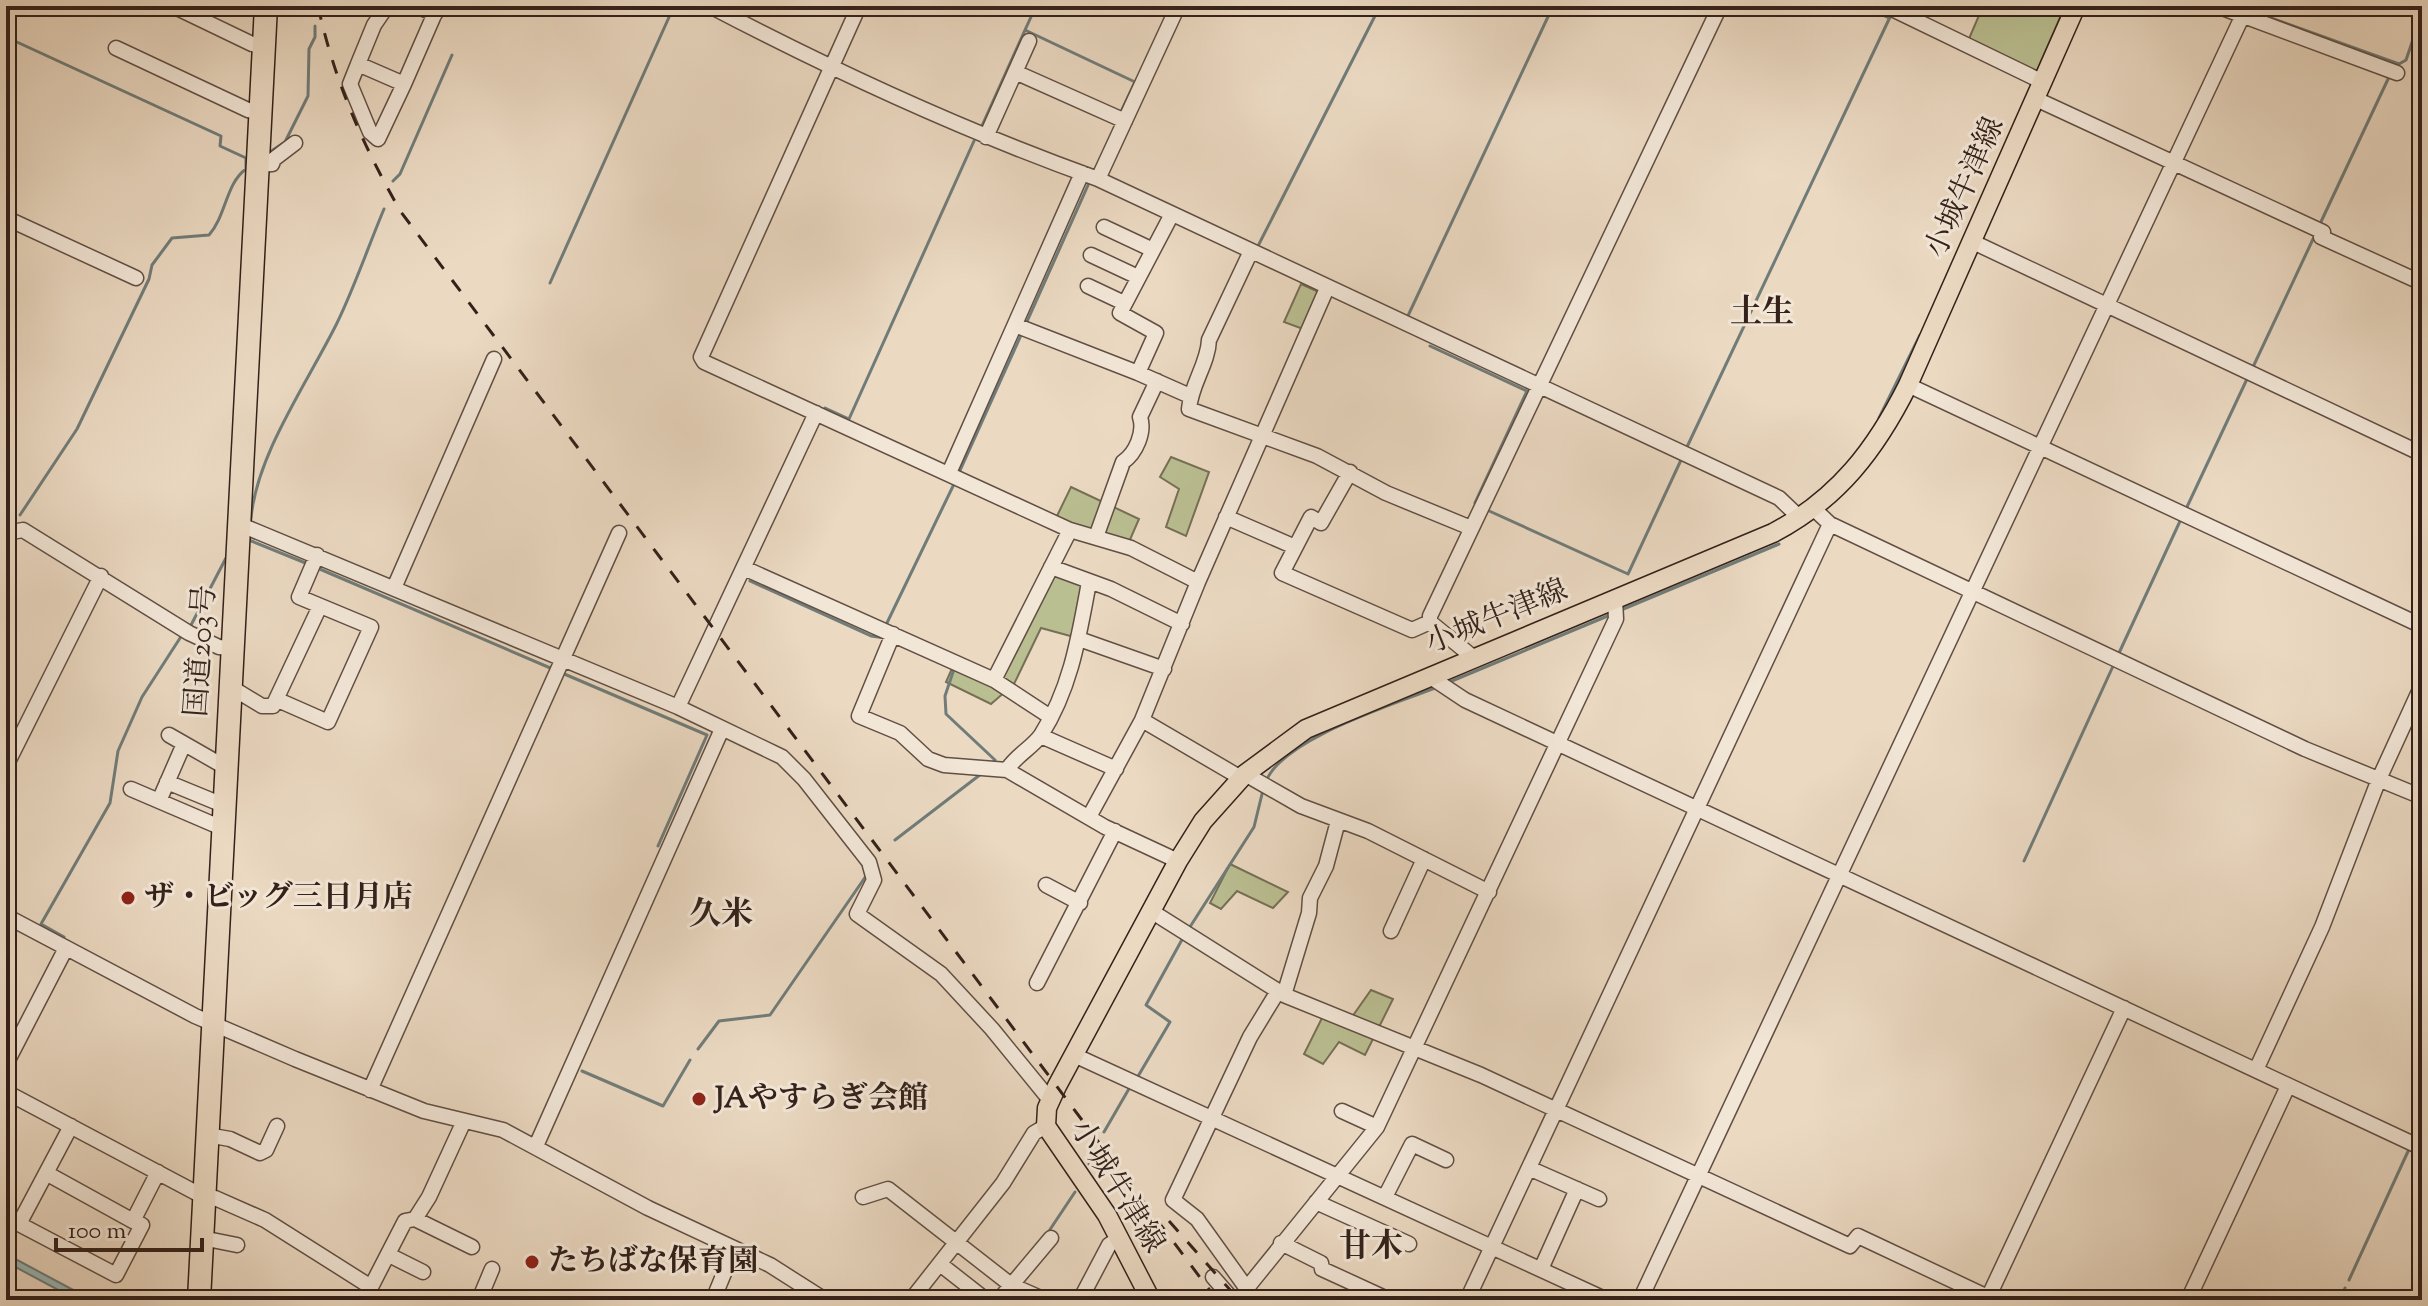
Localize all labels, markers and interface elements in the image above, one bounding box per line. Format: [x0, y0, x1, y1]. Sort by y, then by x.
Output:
street label: 小城牛津線 [1916, 111, 2016, 265]
district label: 土生 [1730, 291, 1794, 337]
street label: 小城牛津線 [1419, 570, 1575, 666]
street label: 国道203号 [176, 584, 228, 718]
place label: ザ・ビッグ三日月店 [144, 877, 413, 920]
marker: ザ・ビッグ三日月店 [119, 889, 137, 907]
district label: 久米 [689, 893, 753, 939]
place label: JAやすらぎ会館 [713, 1078, 928, 1121]
marker: JAやすらぎ会館 [690, 1090, 708, 1108]
street label: 小城牛津線 [1058, 1112, 1174, 1262]
scale bar [56, 1202, 202, 1252]
text: 100 m [68, 1215, 126, 1249]
district label: 甘木 [1339, 1225, 1403, 1271]
place label: たちばな保育園 [548, 1241, 758, 1284]
marker: たちばな保育園 [523, 1253, 541, 1271]

